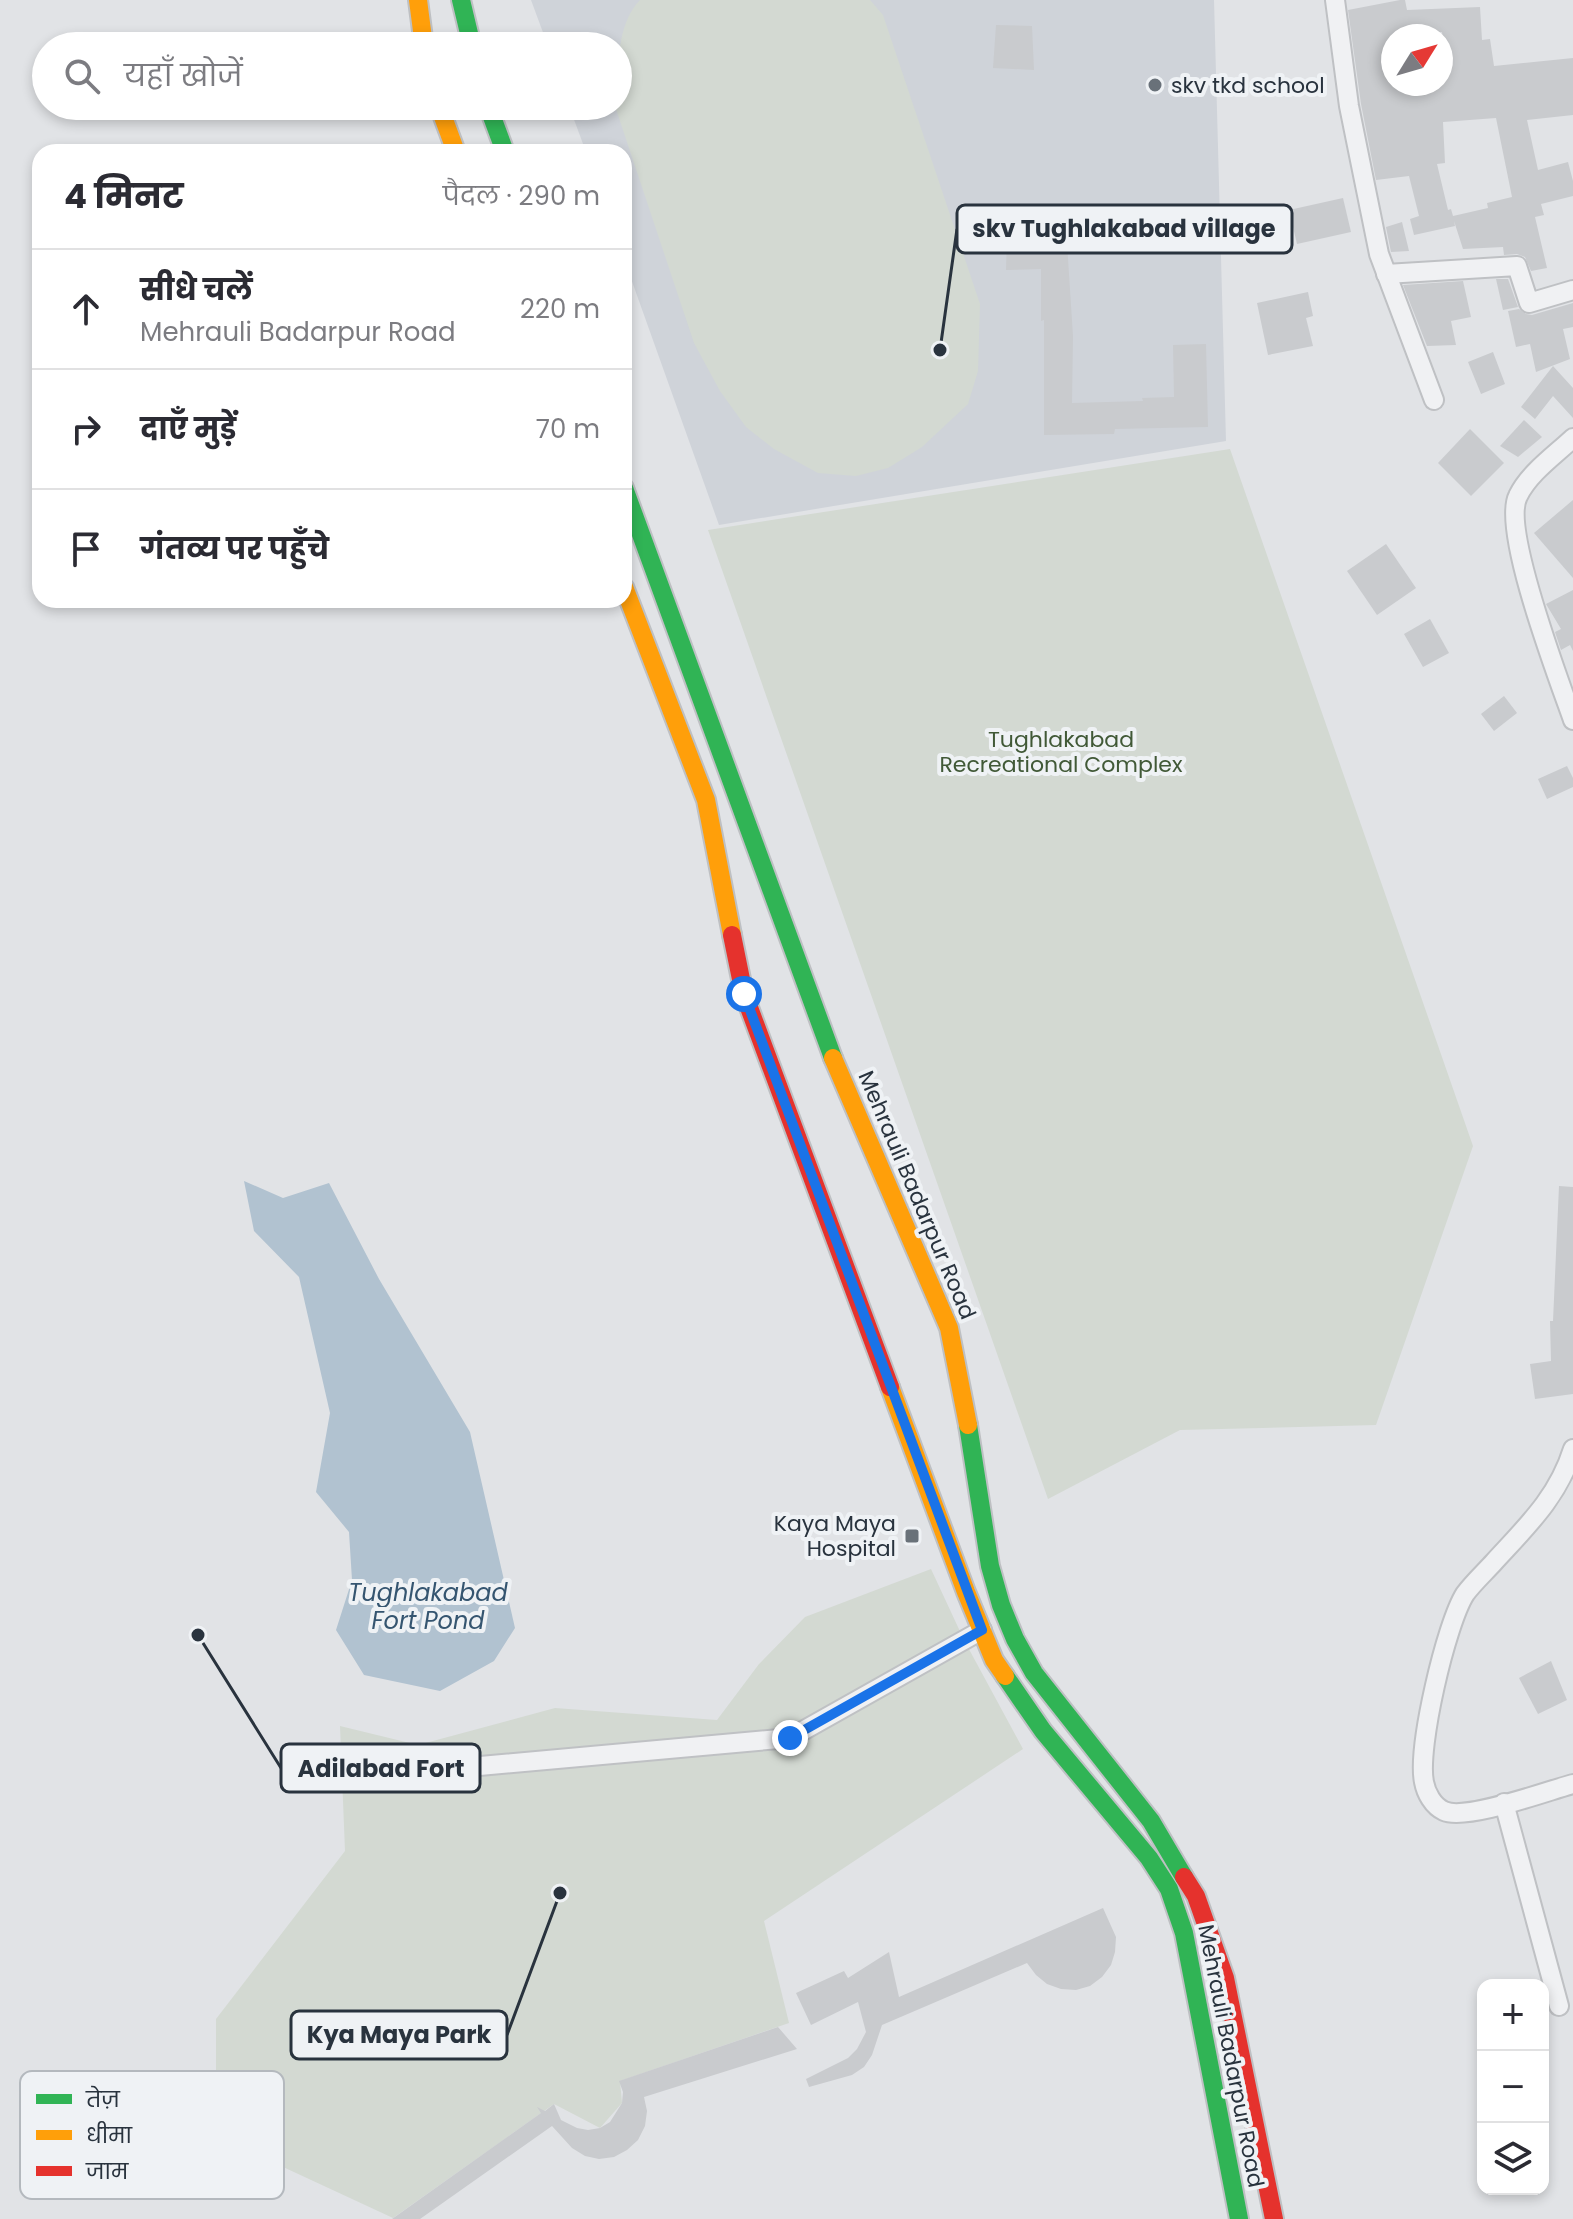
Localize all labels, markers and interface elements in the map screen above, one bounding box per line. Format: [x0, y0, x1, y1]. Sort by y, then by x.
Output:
north arrow [1381, 24, 1453, 96]
search box [32, 32, 632, 120]
icon: search [60, 54, 104, 98]
text: यहाँ खोजें [124, 54, 243, 97]
place label: skv tkd school [1171, 70, 1325, 101]
marker: skv tkd school [1146, 76, 1164, 94]
text: 4 मिनट [64, 172, 184, 220]
text: पैदल · 290 m [443, 178, 600, 214]
callout: skv Tughlakabad village [957, 205, 1292, 253]
text: skv Tughlakabad village [972, 212, 1276, 245]
text: सीधे चलें [140, 268, 253, 311]
icon: ahead [64, 287, 108, 331]
text: 220 m [520, 291, 600, 327]
text: Mehrauli Badarpur Road [140, 314, 456, 350]
icon: right [64, 407, 108, 451]
text: दाएँ मुड़ें [140, 407, 236, 450]
text: 70 m [536, 411, 600, 447]
icon: arrive [64, 527, 108, 571]
text: गंतव्य पर पहुँचे [140, 527, 329, 570]
park label: Tughlakabad Recreational Complex [939, 724, 1183, 780]
route start [726, 976, 762, 1012]
street label: Mehrauli Badarpur Road [851, 1066, 983, 1324]
place label: Kaya Maya Hospital [774, 1508, 896, 1564]
marker: Kaya Maya Hospital [903, 1527, 921, 1545]
water label: Tughlakabad Fort Pond [348, 1576, 508, 1637]
route end [772, 1720, 808, 1756]
callout: Adilabad Fort [281, 1744, 480, 1792]
text: Adilabad Fort [298, 1752, 464, 1785]
street label: Mehrauli Badarpur Road [1190, 1922, 1272, 2190]
map controls [1477, 1979, 1549, 2195]
button: + [1477, 1979, 1549, 2051]
callout: Kya Maya Park [291, 2011, 507, 2059]
text: Kya Maya Park [307, 2018, 491, 2051]
button: − [1477, 2051, 1549, 2123]
legend [20, 2071, 284, 2199]
text: तेज़ [85, 2084, 121, 2115]
text: धीमा [86, 2120, 133, 2151]
button: layers [1477, 2123, 1549, 2195]
text: जाम [85, 2156, 129, 2187]

